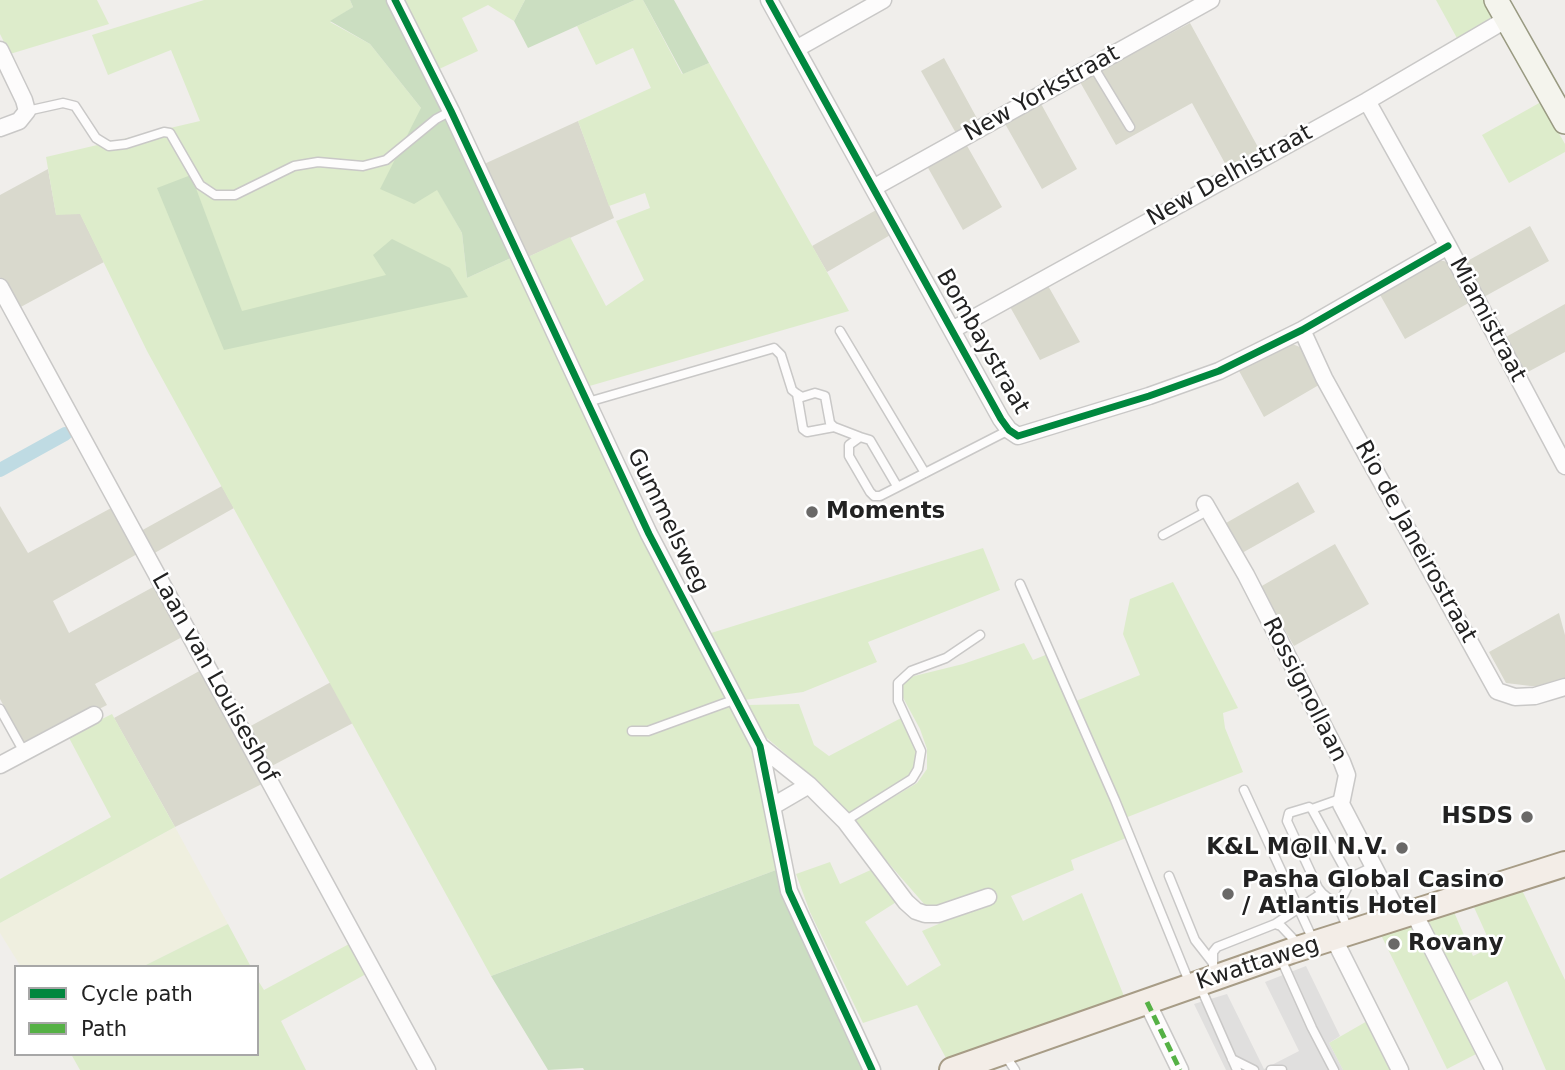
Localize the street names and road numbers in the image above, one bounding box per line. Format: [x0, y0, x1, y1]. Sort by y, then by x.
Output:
street label: New Yorkstraat [960, 40, 1124, 148]
street label: New Delhistraat [1143, 119, 1317, 233]
street label: Miamistraat [1443, 253, 1531, 387]
street label: Bombaystraat [929, 265, 1035, 419]
street label: Rio de Janeirostraat [1348, 436, 1482, 648]
street label: Gummelsweg [620, 444, 714, 598]
street label: Laan van Louiseshof [145, 569, 283, 787]
street label: Rossignollaan [1256, 613, 1352, 767]
street label: Kwattaweg [1193, 931, 1323, 997]

